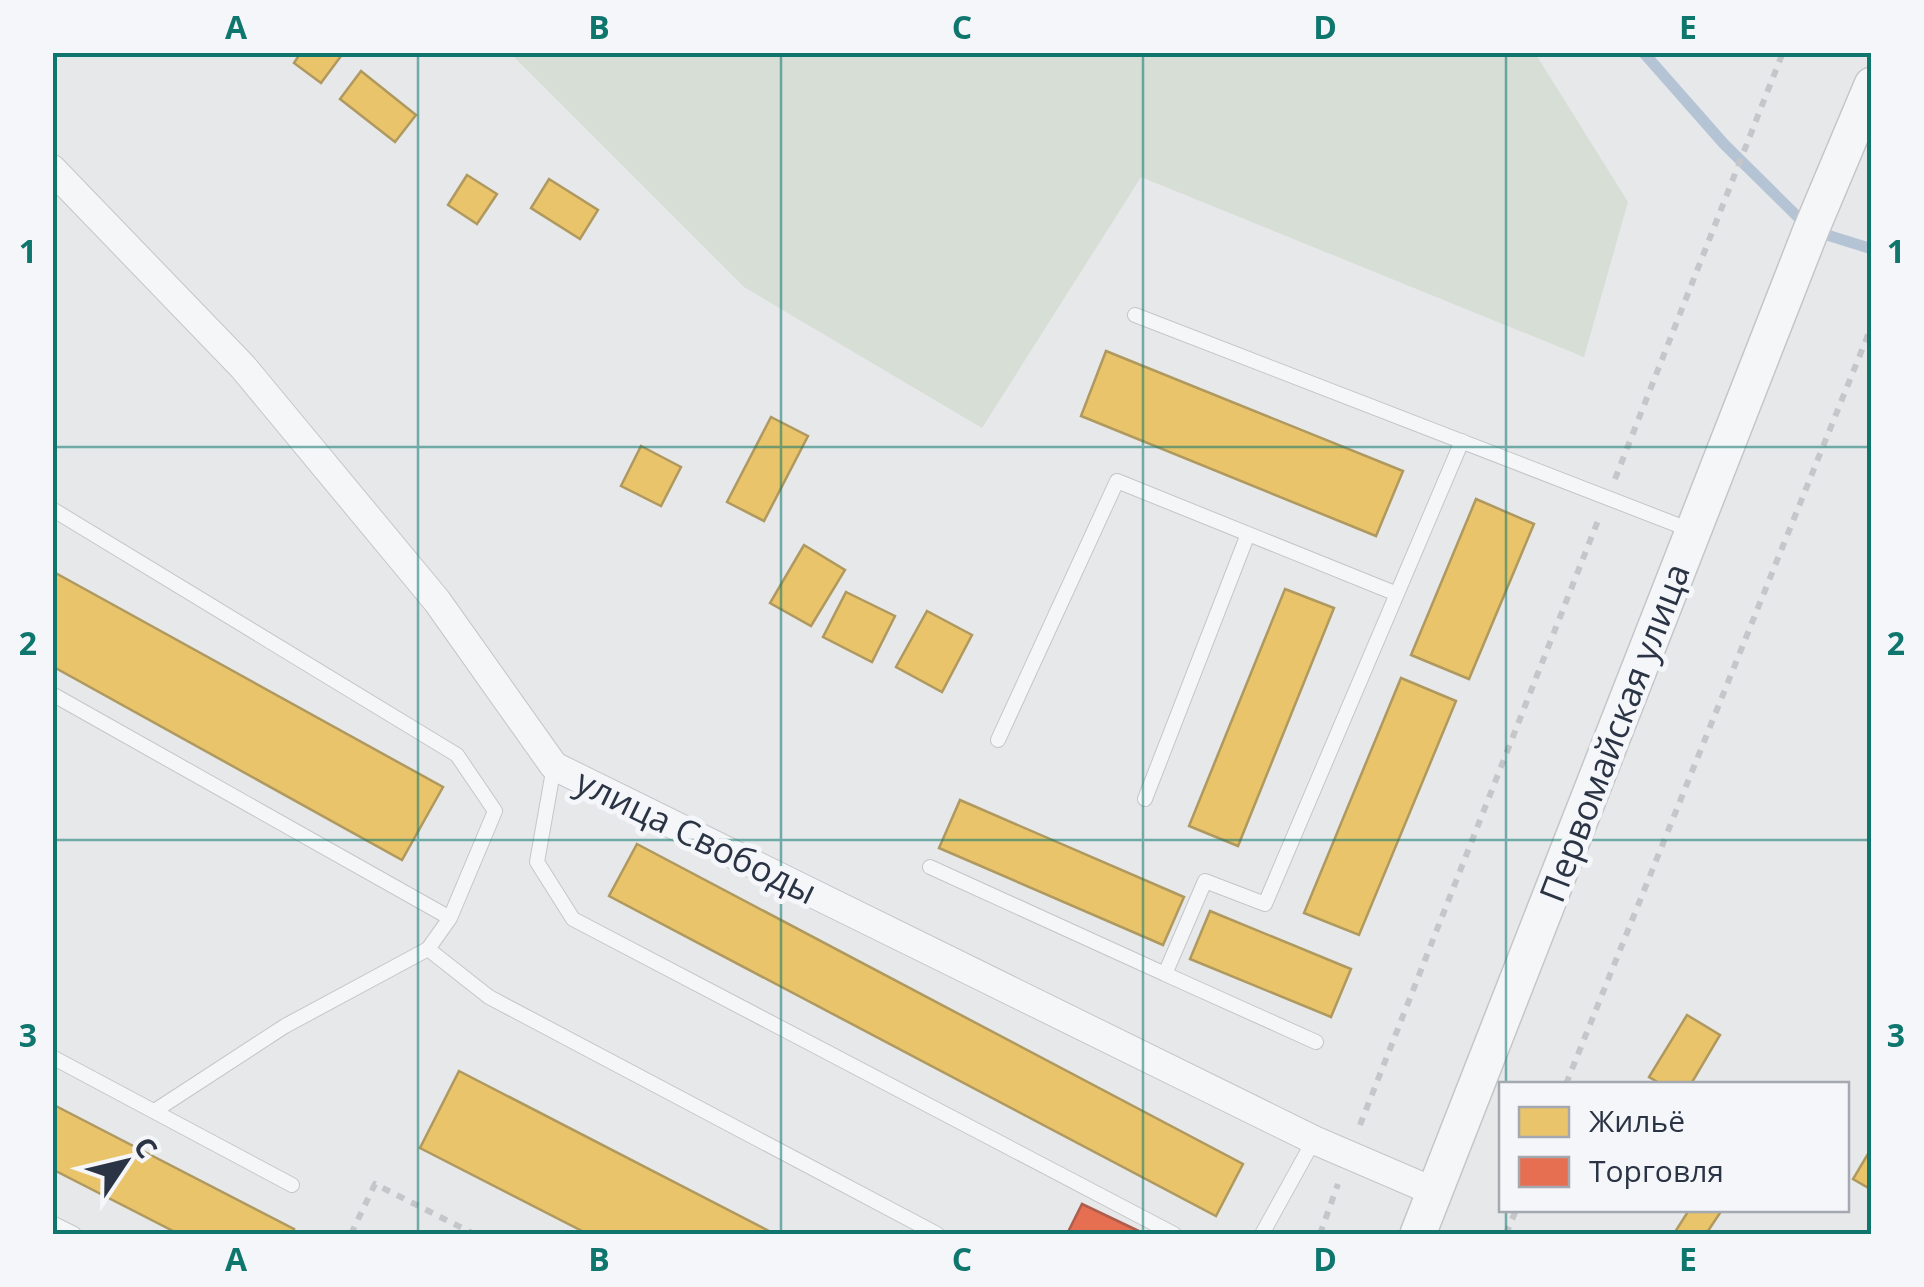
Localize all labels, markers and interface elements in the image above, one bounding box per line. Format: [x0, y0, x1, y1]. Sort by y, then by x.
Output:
text: A [225, 5, 248, 48]
text: B [588, 5, 610, 48]
text: C [952, 5, 972, 48]
text: D [1313, 5, 1337, 48]
text: E [1679, 5, 1697, 48]
text: 1 [19, 229, 37, 272]
text: 1 [1887, 229, 1905, 272]
street label: Первомайская улица [1527, 556, 1700, 908]
text: 2 [19, 621, 37, 664]
text: 2 [1887, 621, 1905, 664]
street label: улица Свободы [568, 757, 825, 914]
text: 3 [19, 1013, 37, 1056]
text: 3 [1887, 1013, 1905, 1056]
legend [1499, 1082, 1849, 1212]
text: Жильё [1589, 1100, 1685, 1141]
north arrow [75, 1112, 175, 1212]
text: С [126, 1129, 167, 1165]
text: Торговля [1589, 1150, 1724, 1191]
text: A [225, 1237, 248, 1280]
text: B [588, 1237, 610, 1280]
text: C [952, 1237, 972, 1280]
text: D [1313, 1237, 1337, 1280]
text: E [1679, 1237, 1697, 1280]

